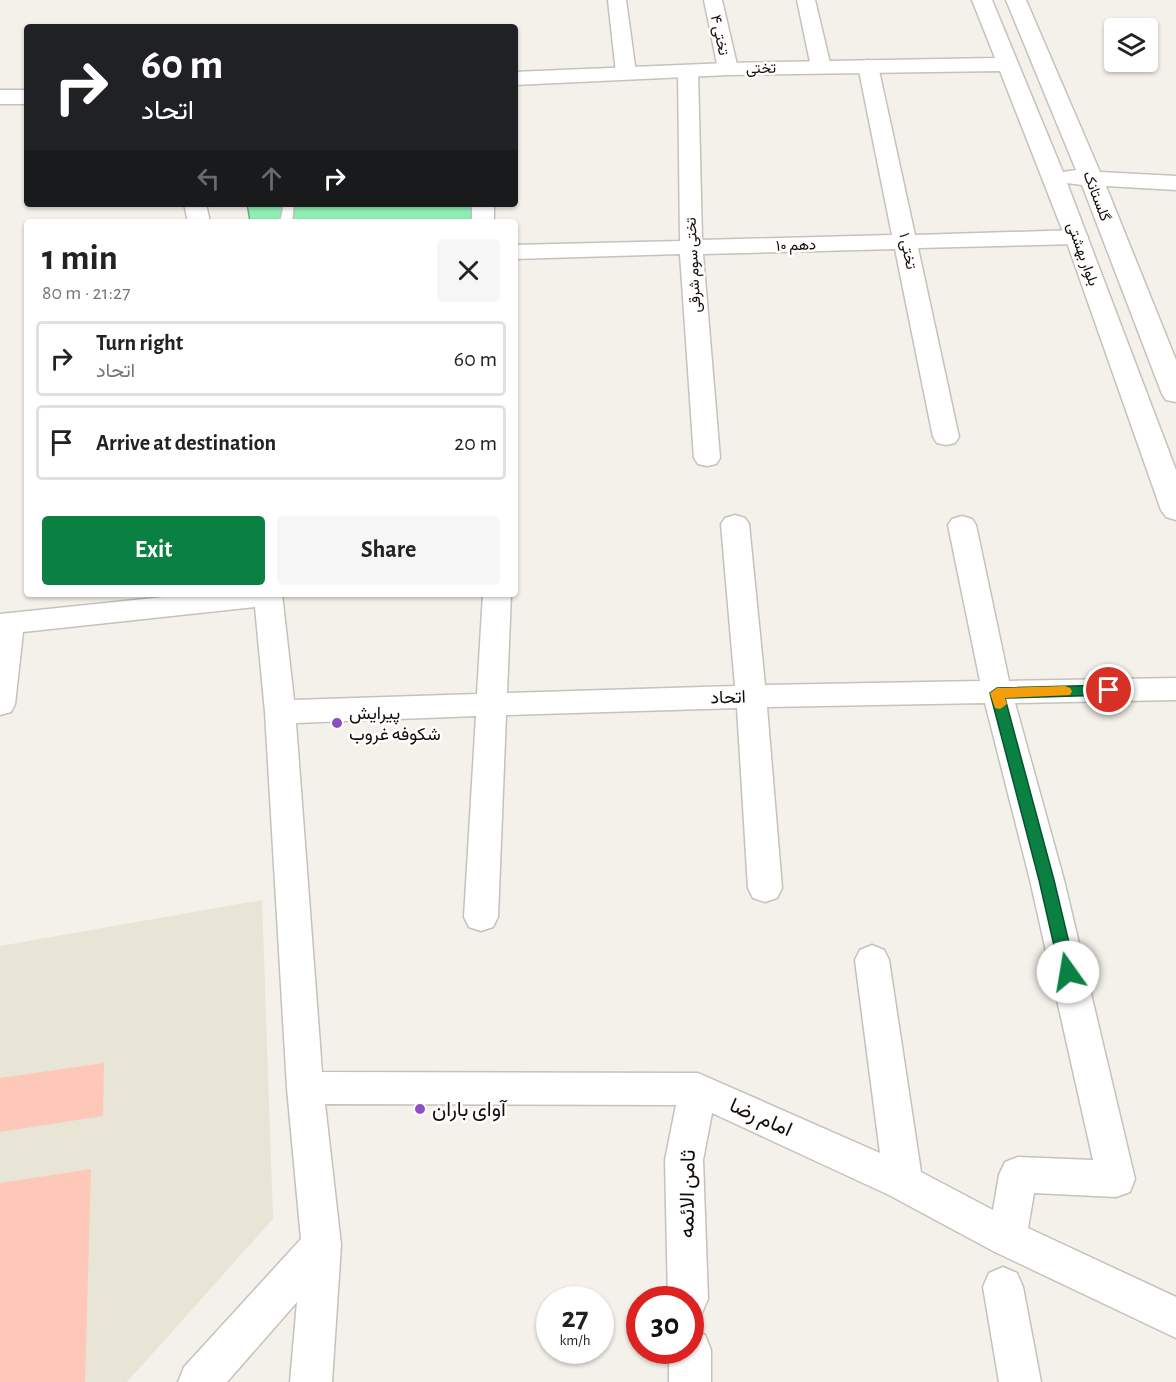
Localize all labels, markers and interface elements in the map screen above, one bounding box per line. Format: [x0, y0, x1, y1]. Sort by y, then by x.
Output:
street label: تختی ۴ [706, 13, 731, 58]
map controls [1104, 18, 1158, 72]
button: layers [1104, 18, 1158, 72]
text: 60 m [141, 44, 223, 86]
icon: right [42, 48, 120, 126]
street label: تختی [746, 61, 777, 78]
text: اتحاد [141, 97, 194, 124]
icon: left [192, 162, 225, 195]
icon: ahead [255, 162, 288, 195]
icon: right [318, 162, 351, 195]
street label: گلستانک [1080, 169, 1113, 224]
street label: تختی سوم شرقی [683, 216, 705, 313]
street label: بلوار بهشتی [1062, 220, 1101, 289]
street label: تختی ۱ [894, 232, 919, 271]
street label: دهم ۱۰ [776, 237, 816, 256]
button: close [437, 239, 500, 302]
text: 1 min [42, 240, 118, 276]
text: 80 m · 21:27 [42, 283, 131, 303]
text: Turn right [96, 332, 183, 354]
icon: right [45, 342, 78, 375]
text: 60 m [454, 348, 497, 370]
text: اتحاد [96, 361, 135, 381]
icon: arrive [45, 426, 78, 459]
text: Arrive at destination [96, 432, 276, 454]
text: 20 m [454, 432, 497, 454]
button: Exit [42, 516, 265, 585]
button: Share [277, 516, 500, 585]
pin [1083, 664, 1134, 715]
icon: arrive [1092, 673, 1125, 706]
street label: اتحاد [710, 688, 746, 708]
place label: پیرایش شکوفه غروب [349, 705, 441, 745]
marker: پیرایش شکوفه غروب [330, 716, 344, 730]
position arrow [1036, 940, 1100, 1004]
street label: امام رضا [725, 1094, 795, 1143]
place label: آوای باران [432, 1099, 508, 1122]
marker: آوای باران [413, 1102, 427, 1116]
street label: ثامن الائمه [676, 1150, 700, 1238]
speed limit sign: 30 [626, 1286, 704, 1364]
text: 27 [561, 1303, 589, 1333]
text: km/h [560, 1333, 590, 1348]

